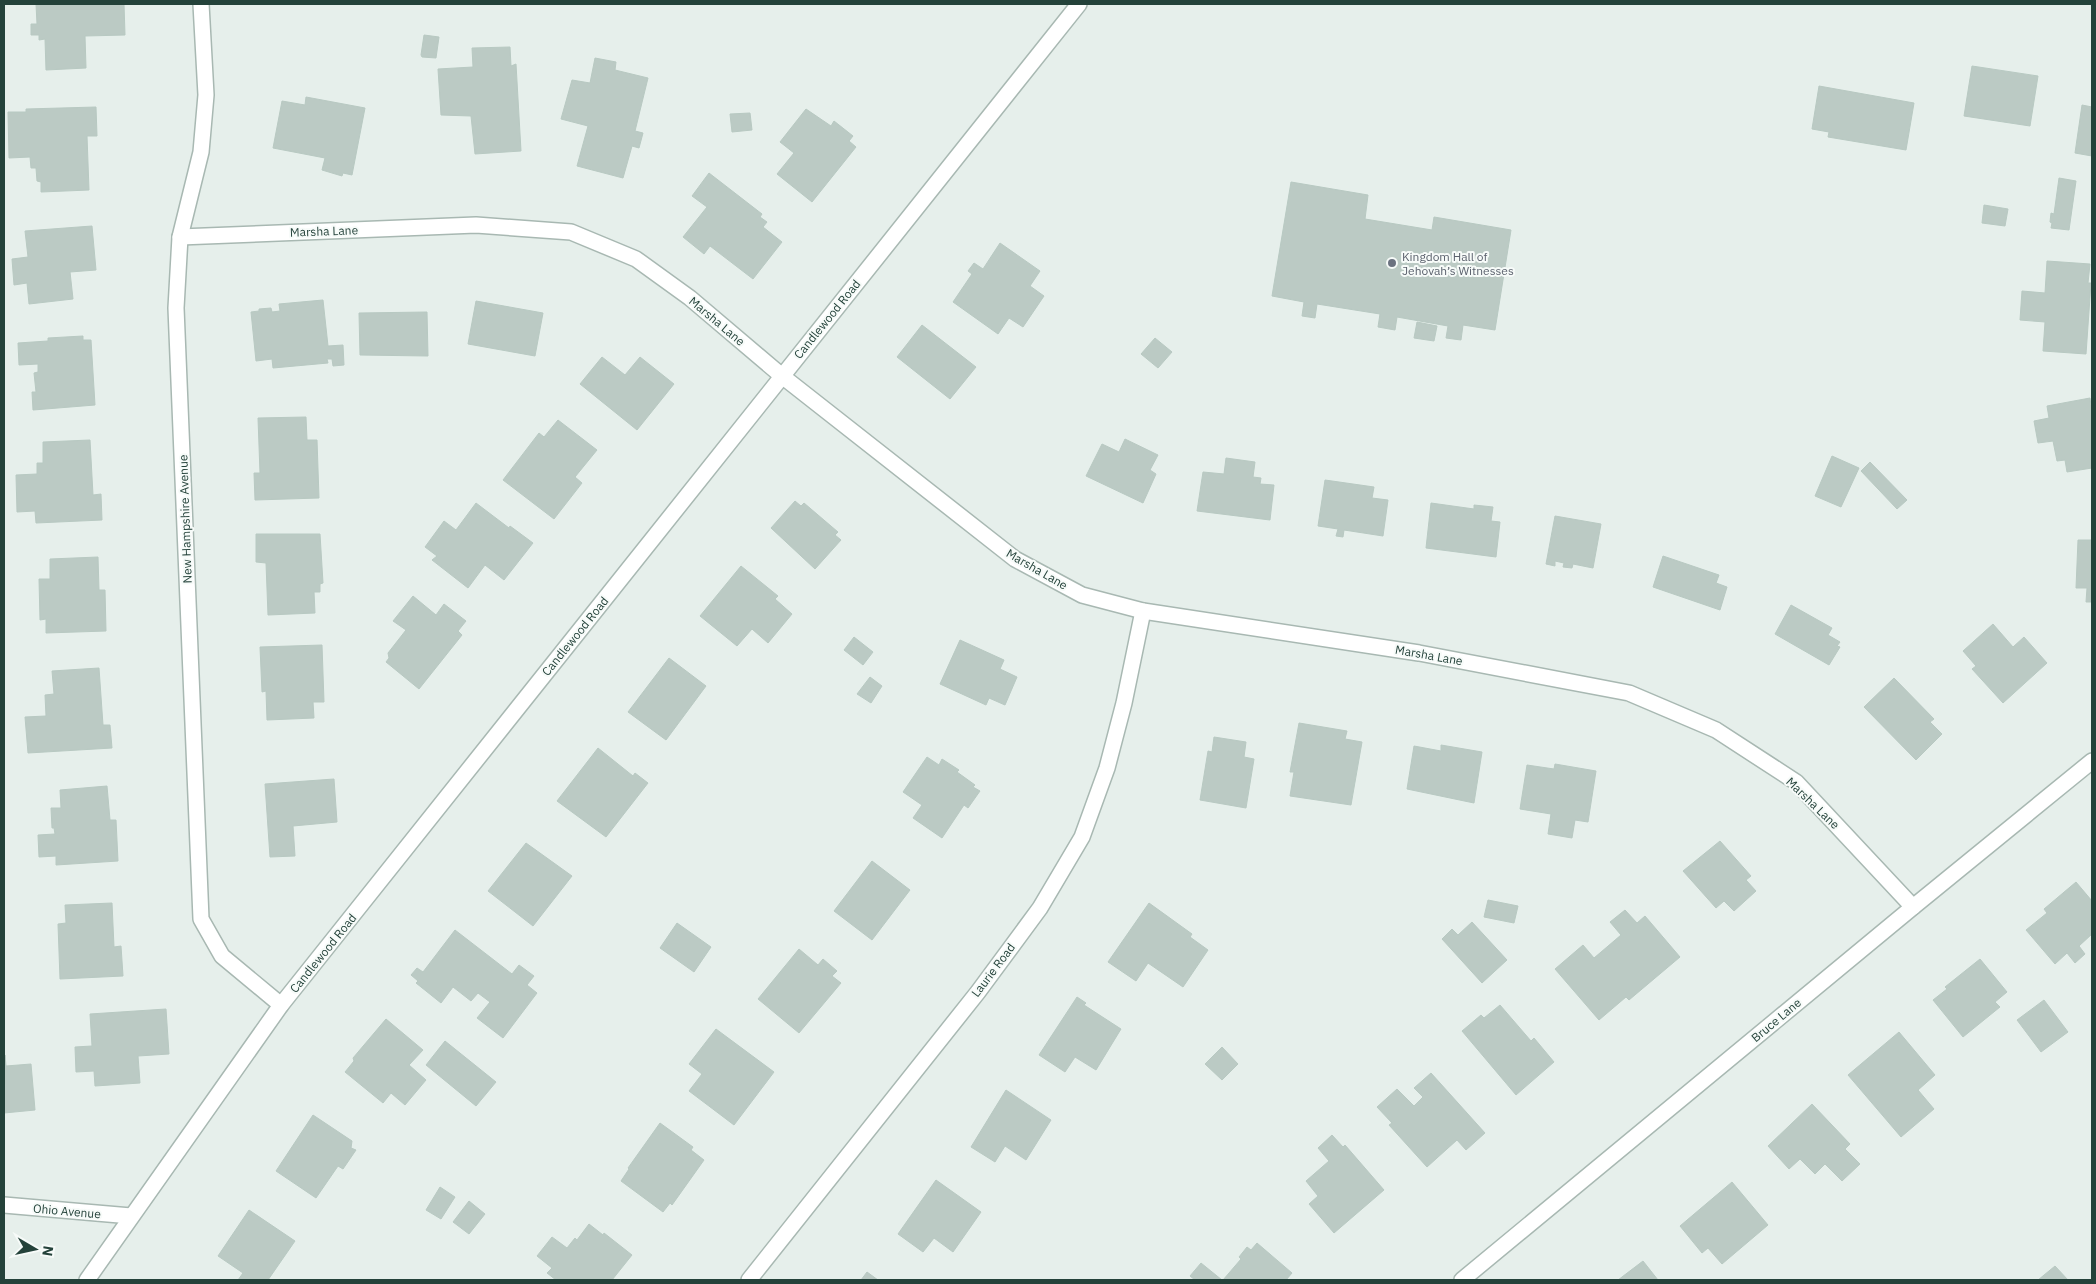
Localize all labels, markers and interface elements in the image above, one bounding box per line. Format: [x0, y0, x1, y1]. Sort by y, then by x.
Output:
street label: Marsha Lane [290, 222, 359, 240]
place label: Kingdom Hall of Jehovah’s Witnesses [1402, 249, 1514, 278]
marker: Kingdom Hall of Jehovah’s Witnesses [1386, 257, 1398, 269]
street label: Candlewood Road [791, 276, 863, 362]
street label: Marsha Lane [686, 293, 748, 349]
street label: New Hampshire Avenue [175, 454, 195, 584]
street label: Marsha Lane [1004, 545, 1071, 593]
street label: Candlewood Road [539, 593, 611, 679]
street label: Marsha Lane [1394, 642, 1464, 668]
street label: Marsha Lane [1783, 774, 1843, 832]
street label: Candlewood Road [287, 910, 359, 996]
street label: Laurie Road [968, 940, 1018, 1000]
street label: Bruce Lane [1748, 995, 1804, 1045]
street label: Ohio Avenue [33, 1201, 102, 1221]
north arrow [10, 1224, 60, 1274]
text: N [38, 1245, 58, 1257]

